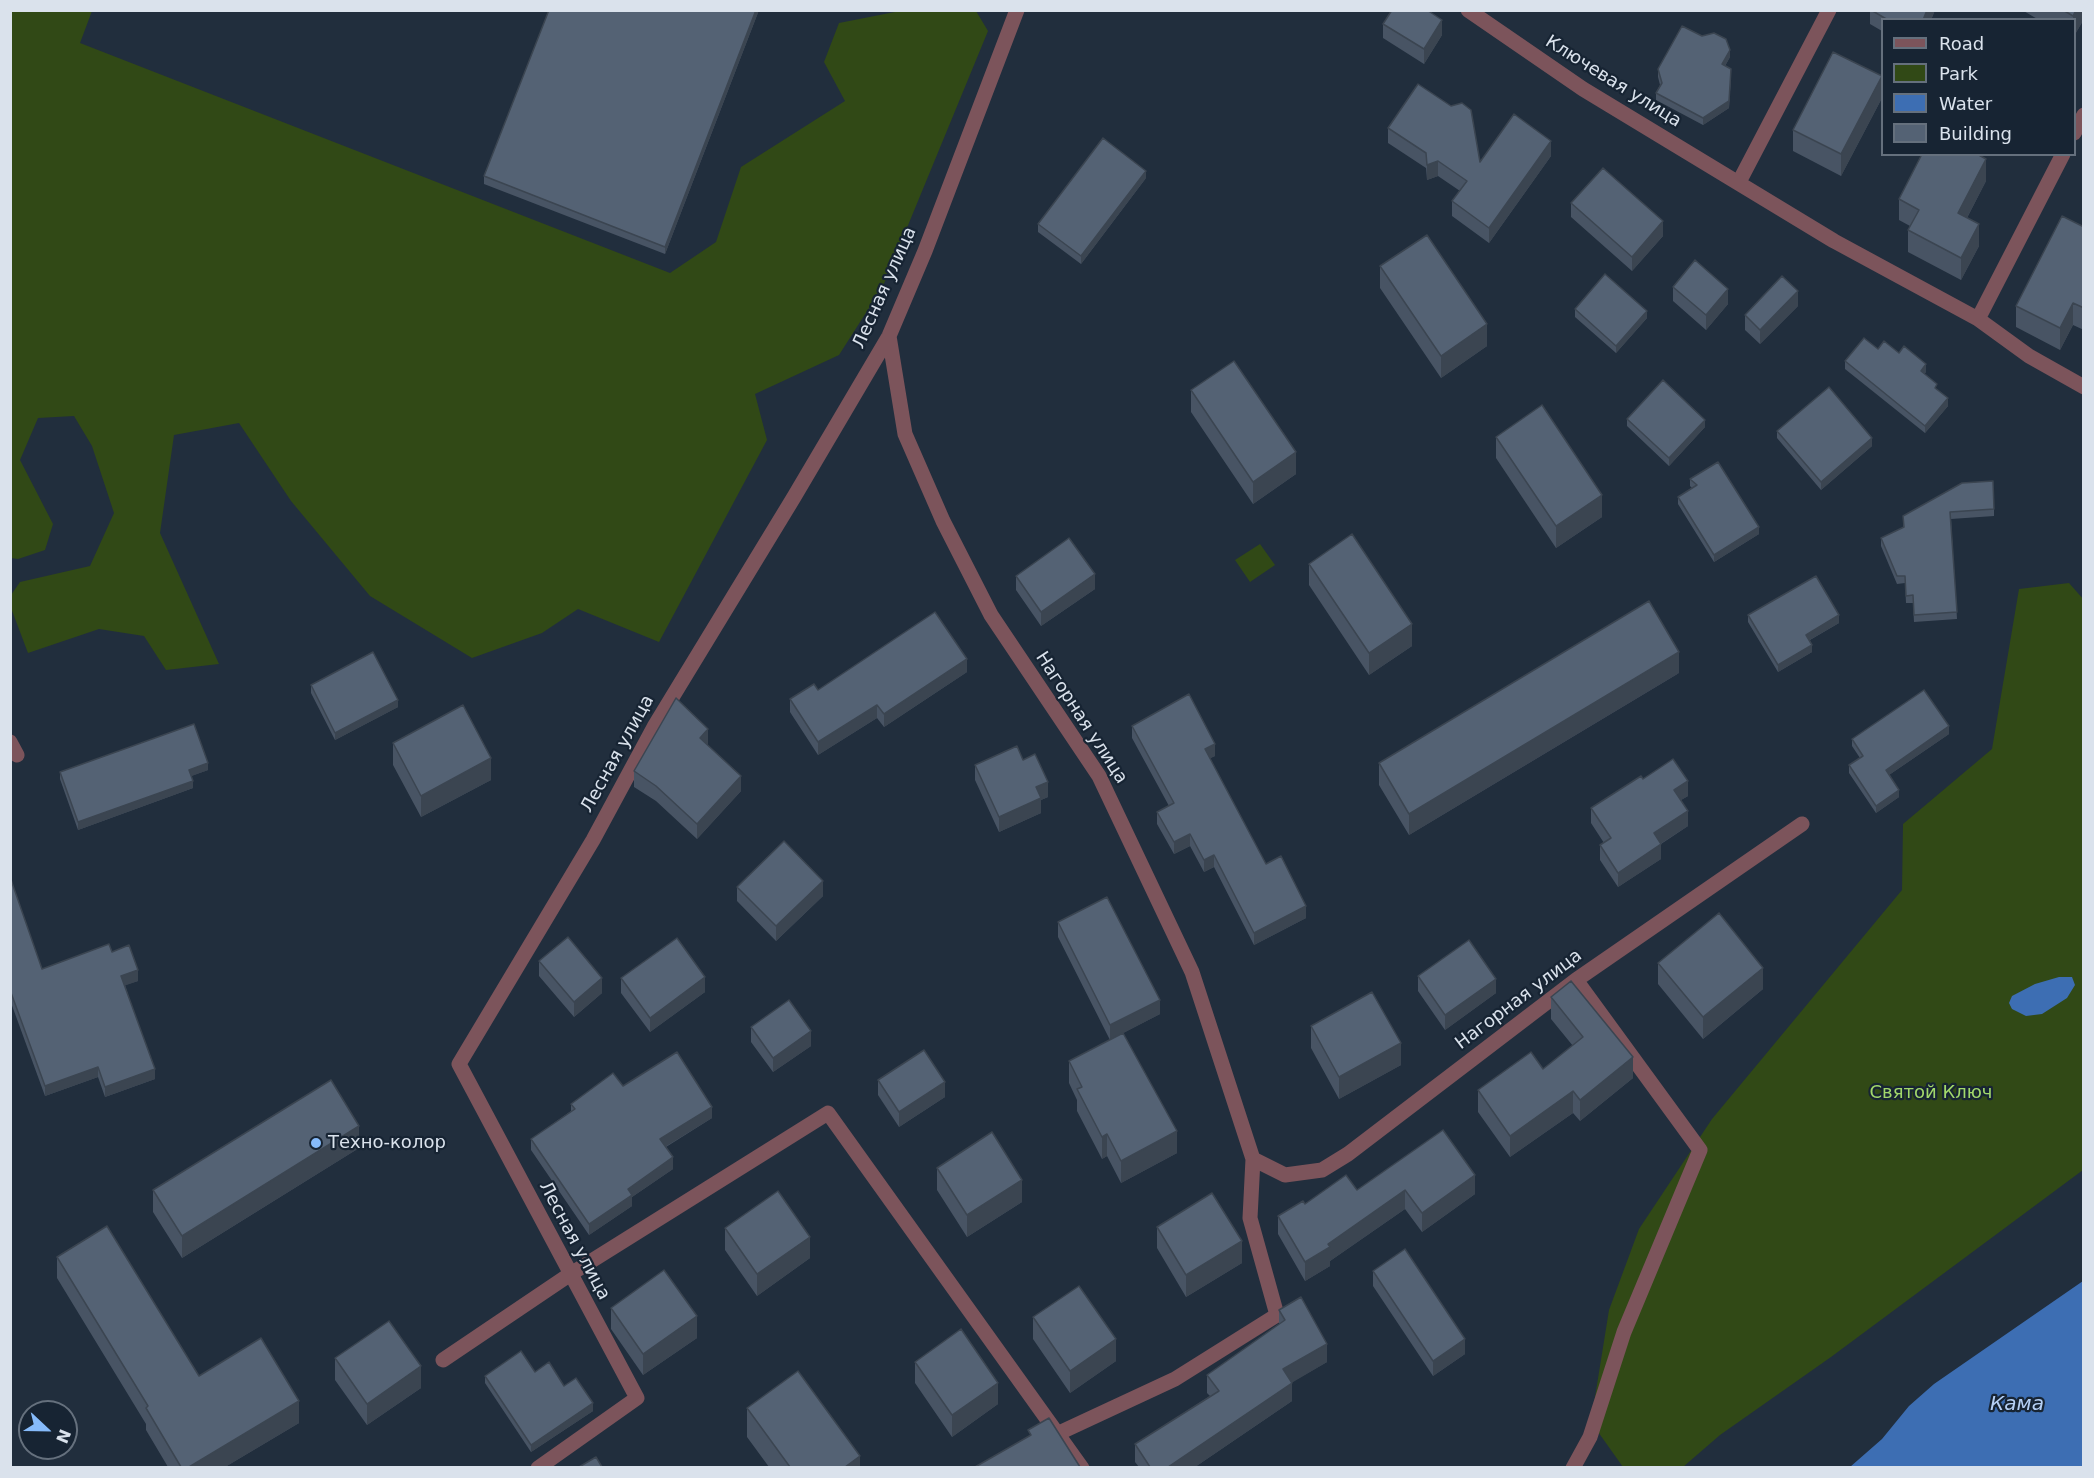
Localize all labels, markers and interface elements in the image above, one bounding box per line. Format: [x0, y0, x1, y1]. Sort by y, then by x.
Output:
legend [1881, 18, 2076, 156]
street label: Ключевая улица [1541, 31, 1685, 133]
text: Road [1939, 33, 1984, 54]
text: Park [1939, 63, 1978, 84]
text: Water [1939, 93, 1992, 114]
text: Building [1939, 123, 2012, 144]
street label: Лесная улица [848, 224, 922, 352]
street label: Нагорная улица [1030, 648, 1132, 788]
street label: Лесная улица [577, 691, 659, 817]
street label: Нагорная улица [1451, 945, 1587, 1055]
park label: Святой Ключ [1870, 1082, 1992, 1104]
place label: Техно-колор [328, 1132, 446, 1154]
marker: Техно-колор [309, 1136, 323, 1150]
street label: Лесная улица [534, 1178, 614, 1304]
water label: Кама [1990, 1393, 2044, 1417]
north arrow [18, 1400, 78, 1460]
text: N [52, 1426, 75, 1446]

